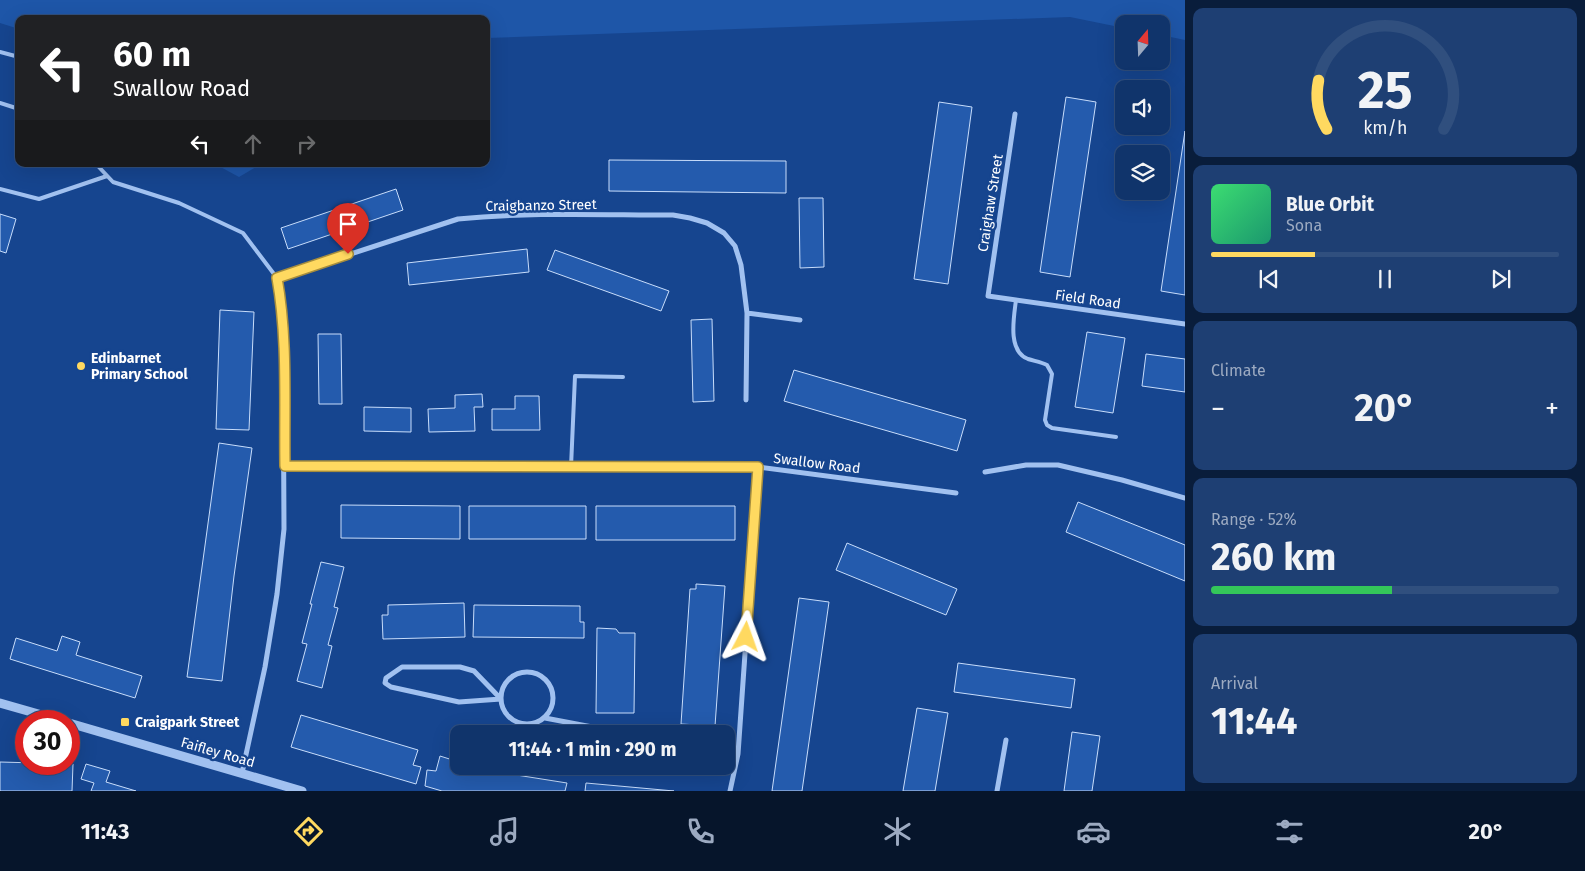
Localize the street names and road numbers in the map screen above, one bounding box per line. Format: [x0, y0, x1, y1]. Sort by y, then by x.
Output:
street label: Craighaw Street [974, 152, 1007, 253]
street label: Craigbanzo Street [485, 196, 598, 215]
street label: Field Road [1054, 286, 1122, 313]
street label: Swallow Road [773, 450, 861, 477]
street label: Faifley Road [179, 734, 257, 771]

